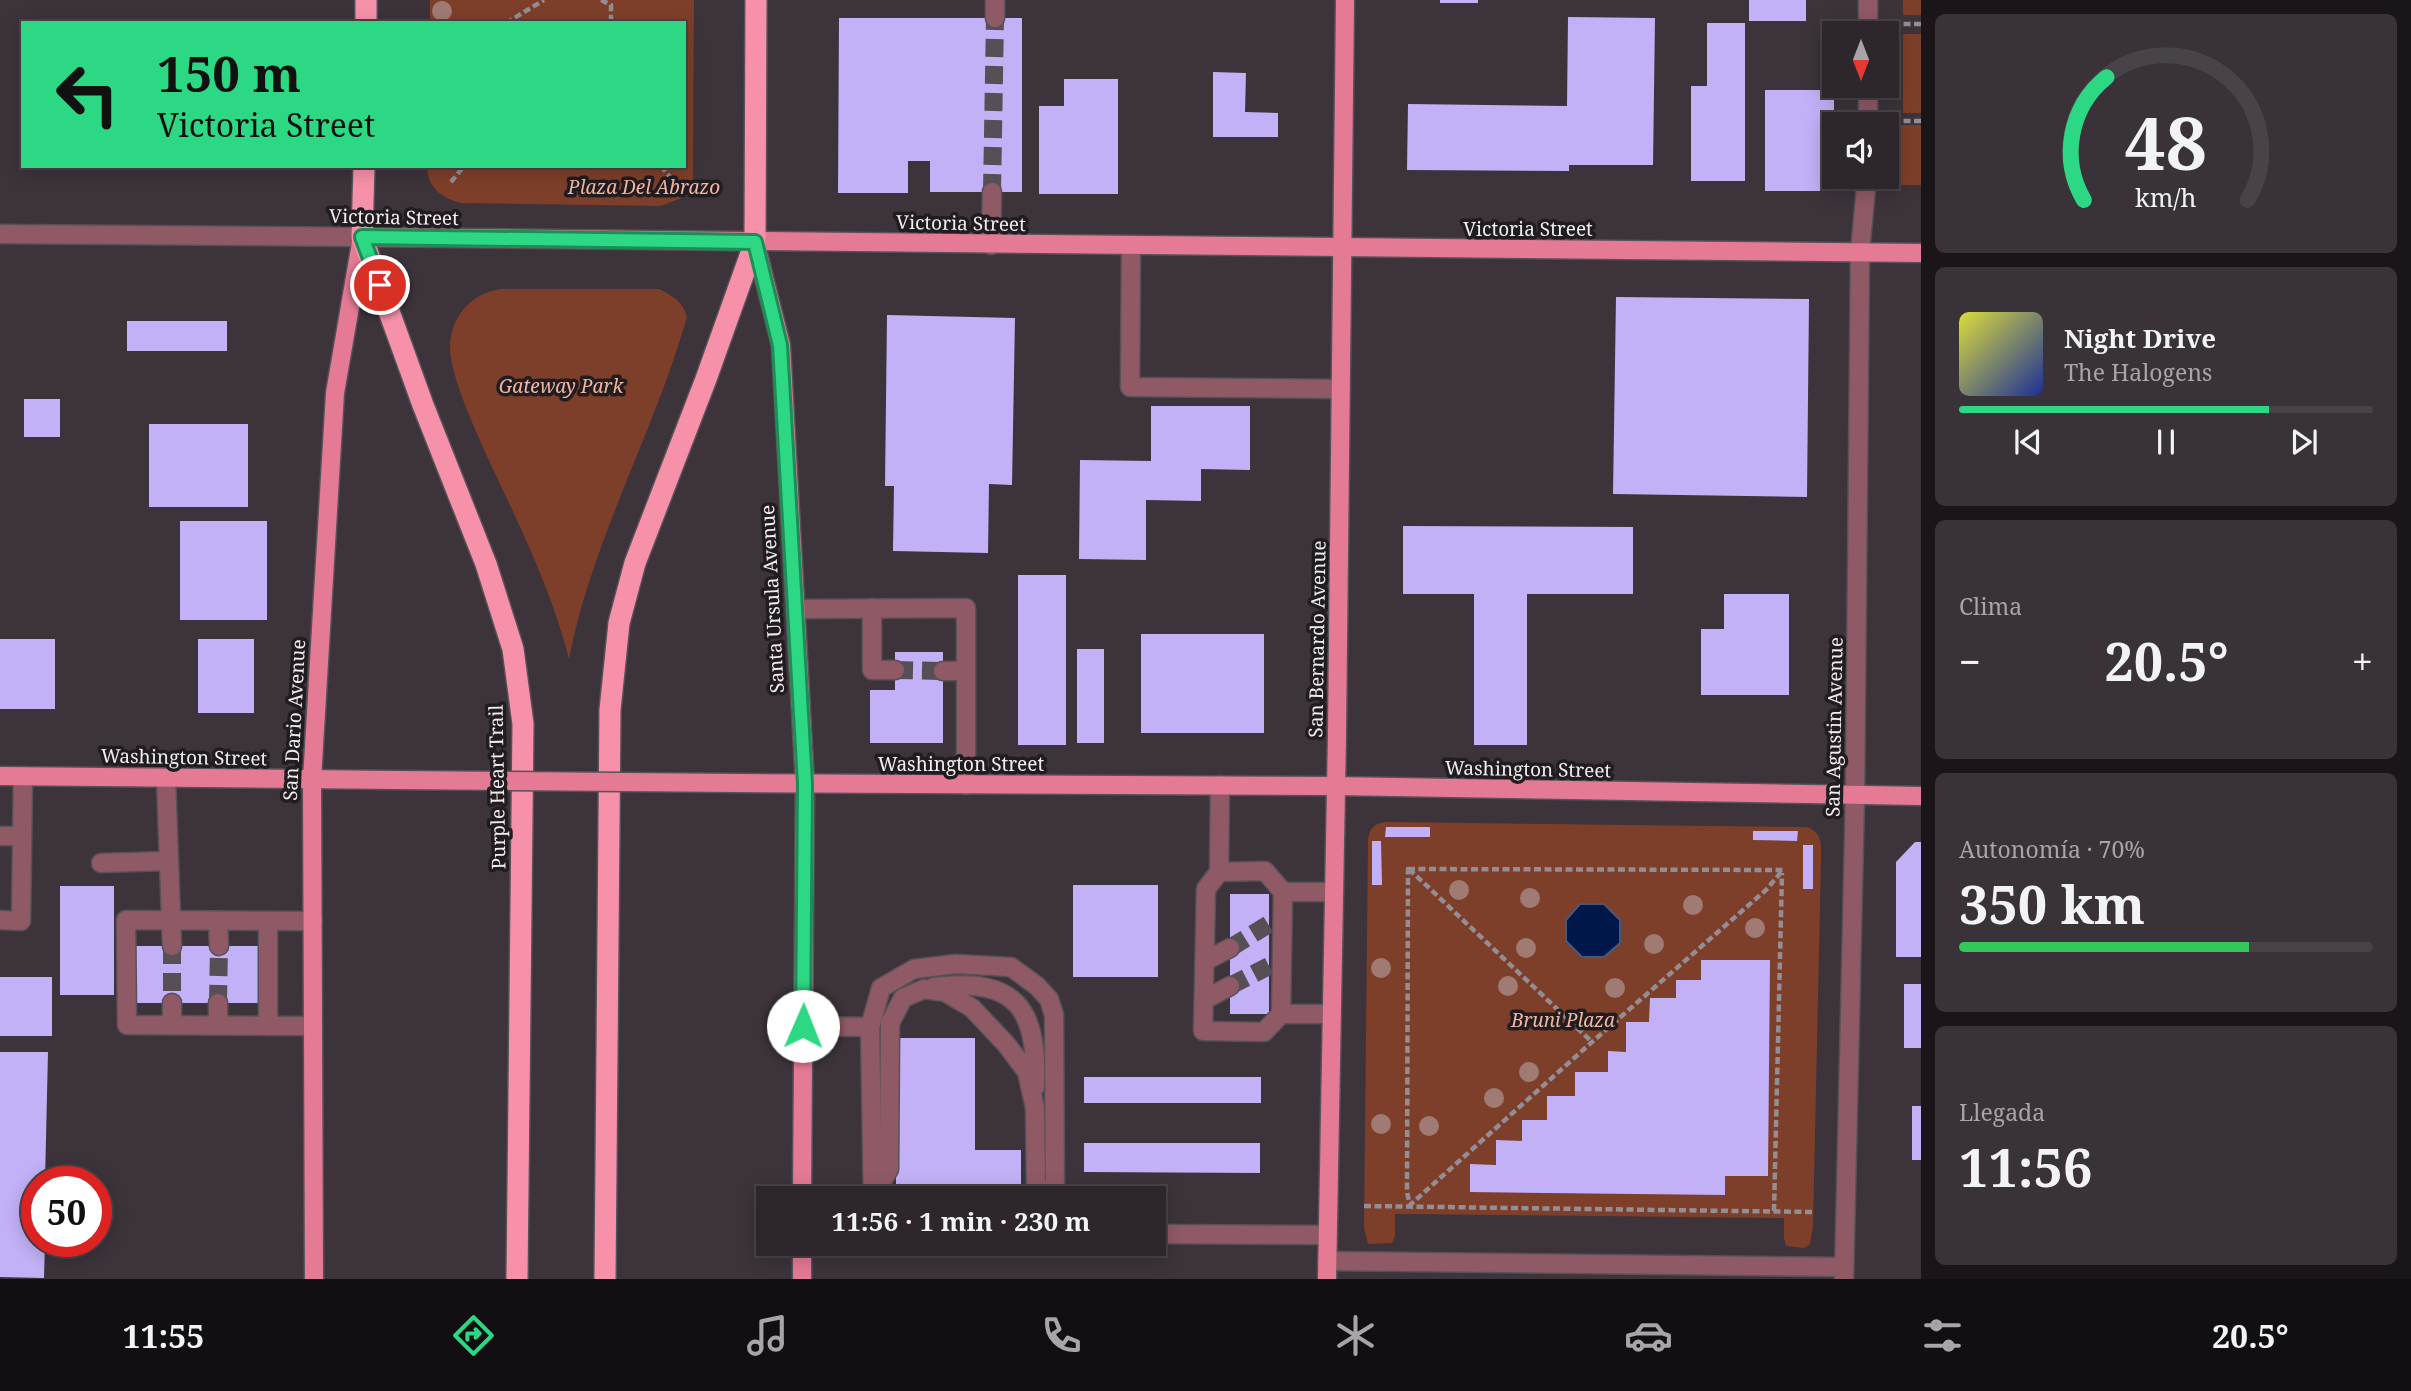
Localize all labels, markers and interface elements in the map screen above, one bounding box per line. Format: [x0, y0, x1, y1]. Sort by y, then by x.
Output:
north arrow [1822, 21, 1899, 98]
map controls [1822, 21, 1899, 189]
text: 150 m [157, 40, 301, 106]
icon: left [42, 49, 133, 140]
text: 48 [2125, 92, 2207, 191]
text: Victoria Street [157, 103, 375, 146]
button: sound [1822, 112, 1899, 189]
park label: Plaza Del Abrazo [567, 174, 720, 200]
text: km/h [2135, 179, 2197, 213]
street label: Victoria Street [329, 203, 459, 231]
street label: Victoria Street [896, 209, 1026, 237]
street label: Victoria Street [1463, 216, 1593, 242]
pin [350, 255, 410, 315]
icon: arrive [361, 266, 399, 304]
text: Night Drive [2064, 320, 2216, 356]
text: The Halogens [2064, 356, 2212, 388]
park label: Gateway Park [499, 373, 624, 399]
icon: previous [2009, 423, 2047, 461]
icon: pause [2147, 423, 2185, 461]
icon: next [2285, 423, 2323, 461]
street label: Santa Ursula Avenue [754, 504, 790, 694]
street label: San Bernardo Avenue [1302, 540, 1332, 738]
text: Clima [1959, 590, 2022, 622]
text: 20.5° [2104, 625, 2229, 696]
text: − [1959, 635, 1981, 687]
text: + [2352, 635, 2373, 687]
street label: San Agustin Avenue [1819, 637, 1849, 817]
street label: San Dario Avenue [277, 639, 311, 801]
street label: Purple Heart Trail [483, 704, 511, 869]
street label: Washington Street [101, 743, 268, 771]
street label: Washington Street [878, 751, 1044, 777]
street label: Washington Street [1445, 755, 1612, 783]
text: Autonomía · 70% [1959, 833, 2145, 865]
text: 350 km [1959, 868, 2145, 939]
position arrow [766, 989, 840, 1063]
park label: Bruni Plaza [1510, 1007, 1615, 1033]
text: Llegada [1959, 1096, 2045, 1128]
text: 11:56 [1959, 1131, 2092, 1202]
speed limit sign: 50 [21, 1166, 112, 1257]
text: 11:56 · 1 min · 230 m [831, 1203, 1091, 1239]
icon: directions [449, 1311, 498, 1360]
icon: music [743, 1311, 792, 1360]
icon: phone [1037, 1311, 1086, 1360]
icon: climate [1331, 1311, 1380, 1360]
icon: car [1624, 1311, 1673, 1360]
icon: filters [1918, 1311, 1967, 1360]
text: 11:55 [122, 1314, 204, 1357]
text: 20.5° [2212, 1314, 2288, 1357]

